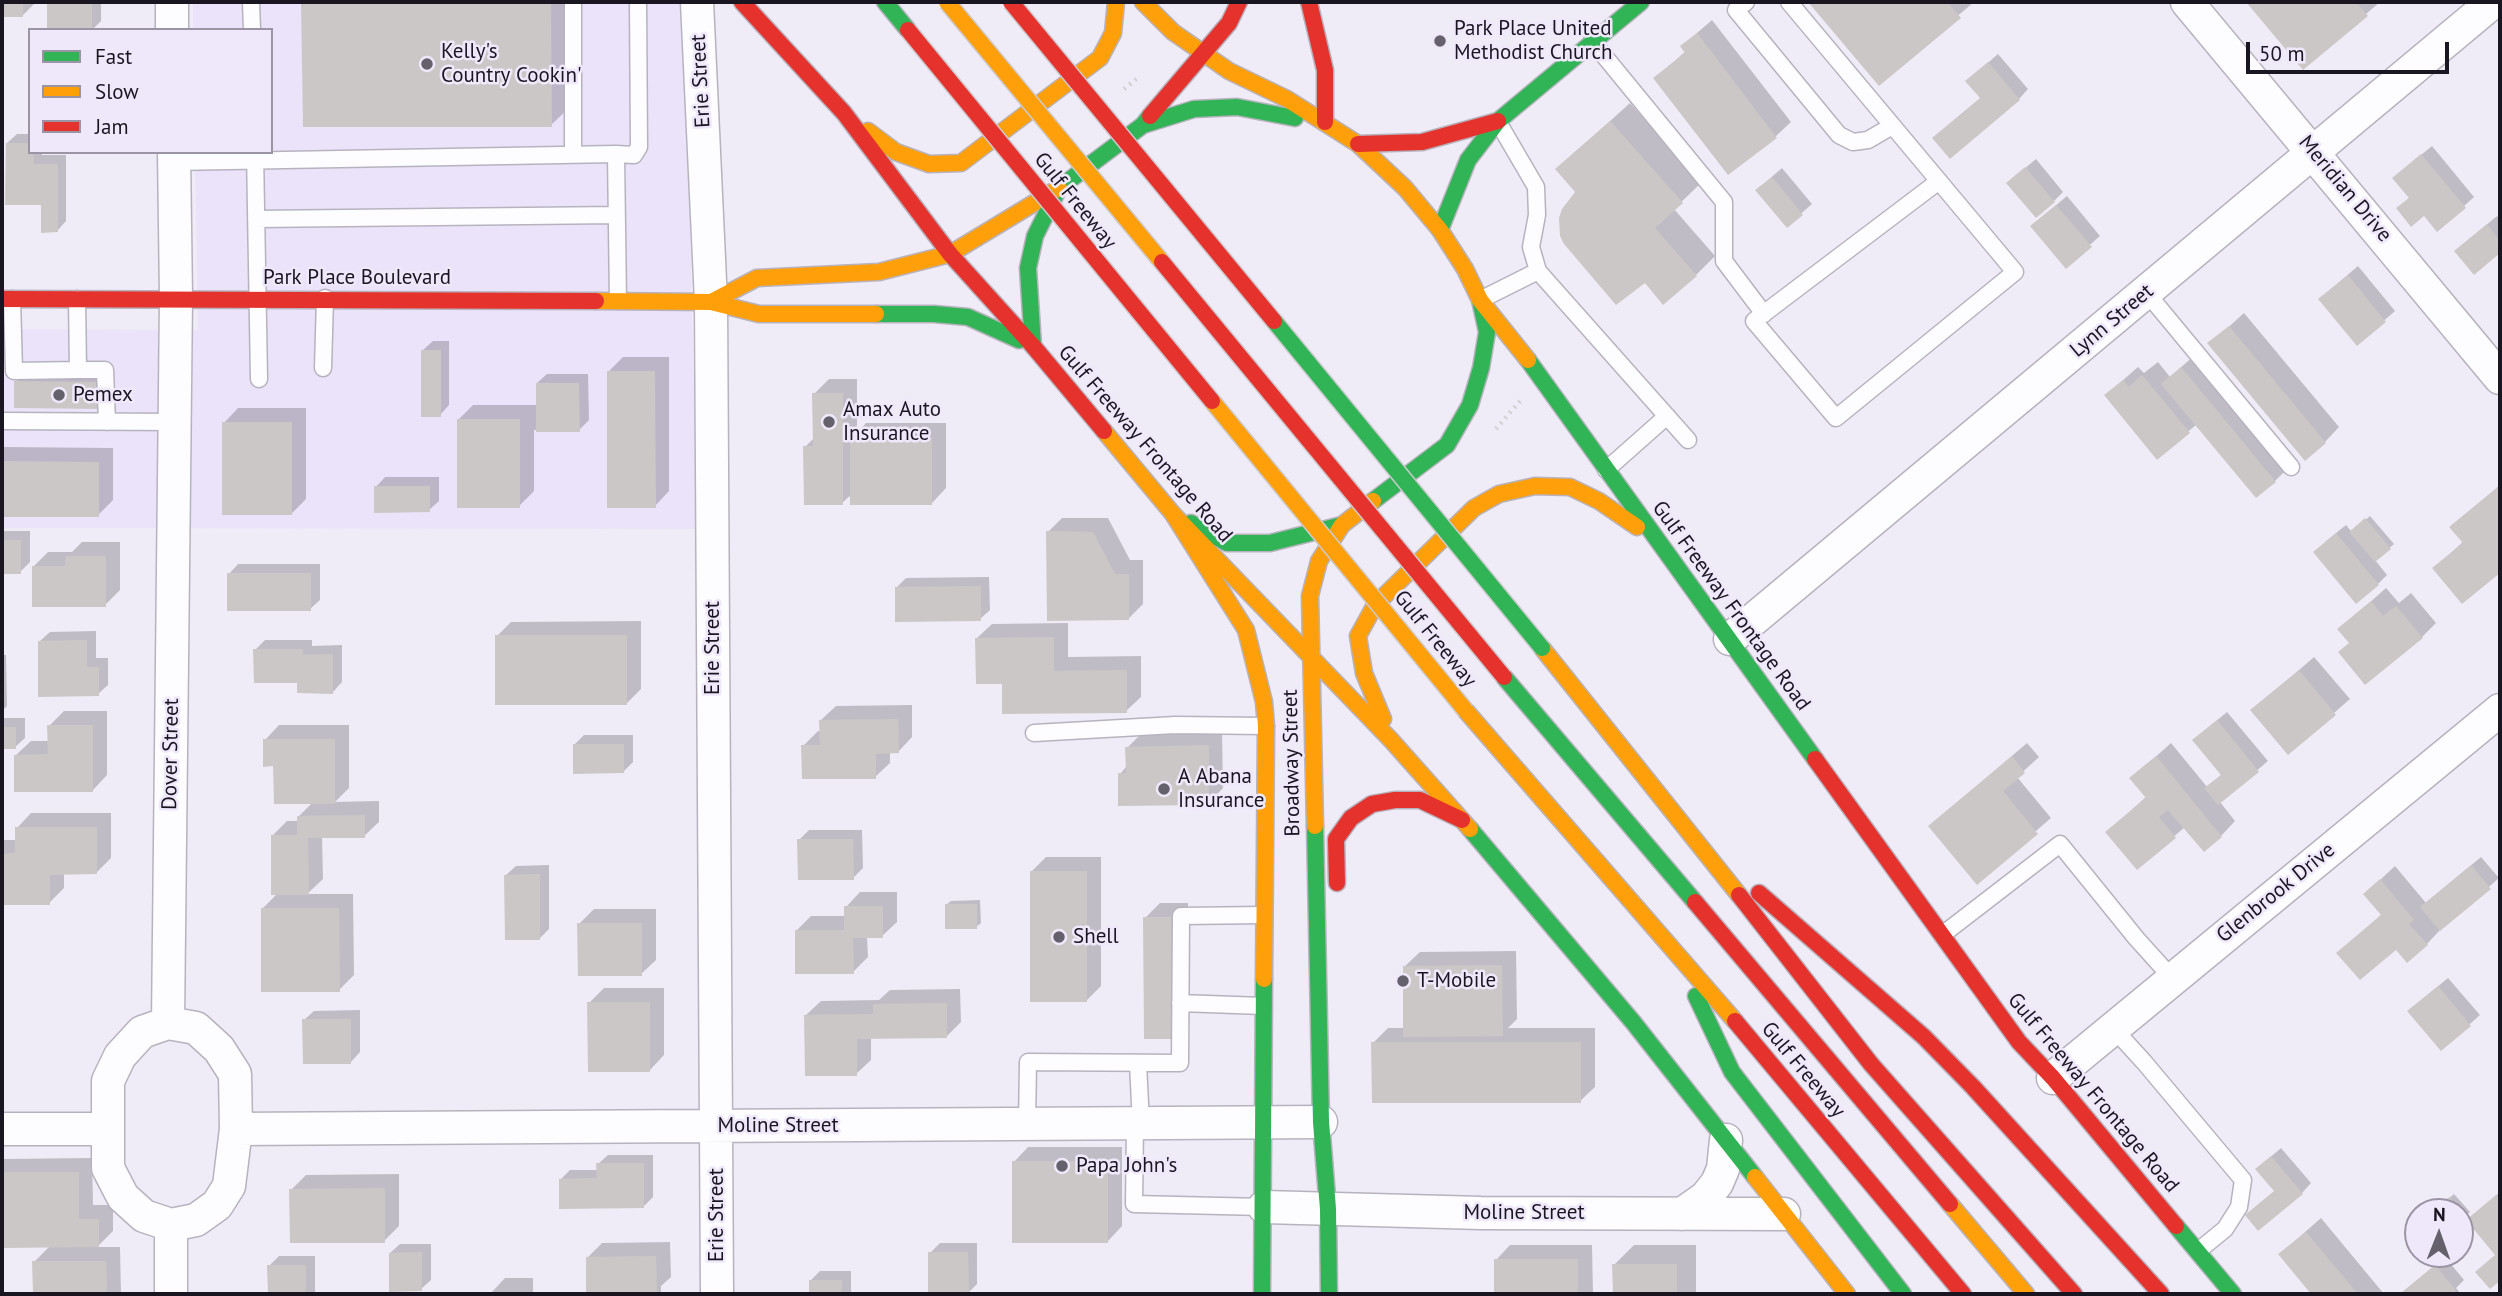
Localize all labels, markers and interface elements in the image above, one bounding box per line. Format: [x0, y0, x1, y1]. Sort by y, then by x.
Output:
place label: Park Place United Methodist Church [1454, 16, 1613, 66]
legend [28, 28, 273, 154]
scale bar [2250, 28, 2453, 72]
street label: Erie Street [686, 33, 716, 129]
marker: Park Place United Methodist Church [1432, 33, 1448, 49]
place label: Kelly's Country Cookin' [441, 39, 581, 89]
text: 50 m [2259, 40, 2305, 67]
text: Fast [95, 43, 132, 70]
marker: Kelly's Country Cookin' [419, 56, 435, 72]
text: Slow [95, 78, 139, 105]
text: Jam [95, 113, 129, 140]
street label: Meridian Drive [2293, 131, 2397, 247]
street label: Gulf Freeway [1028, 148, 1122, 254]
street label: Park Place Boulevard [263, 265, 451, 291]
street label: Lynn Street [2065, 279, 2159, 363]
street label: Gulf Freeway Frontage Road [1052, 340, 1238, 548]
place label: Pemex [73, 382, 133, 408]
marker: Pemex [51, 387, 67, 403]
place label: Amax Auto Insurance [843, 397, 941, 447]
marker: Amax Auto Insurance [821, 414, 837, 430]
street label: Gulf Freeway Frontage Road [1646, 496, 1816, 716]
street label: Gulf Freeway [1388, 586, 1482, 692]
street label: Erie Street [700, 601, 726, 695]
street label: Broadway Street [1278, 689, 1306, 837]
street label: Dover Street [157, 698, 185, 810]
place label: A Abana Insurance [1178, 764, 1264, 814]
marker: A Abana Insurance [1156, 781, 1172, 797]
street label: Glenbrook Drive [2212, 838, 2340, 948]
place label: Shell [1073, 924, 1119, 950]
marker: Shell [1051, 929, 1067, 945]
place label: T-Mobile [1417, 968, 1496, 994]
marker: T-Mobile [1395, 973, 1411, 989]
street label: Gulf Freeway Frontage Road [2002, 988, 2184, 1198]
street label: Gulf Freeway [1756, 1017, 1850, 1123]
street label: Moline Street [717, 1113, 839, 1139]
place label: Papa John's [1076, 1153, 1177, 1179]
marker: Papa John's [1054, 1158, 1070, 1174]
street label: Erie Street [704, 1168, 730, 1262]
north arrow [2404, 1198, 2474, 1268]
street label: Moline Street [1463, 1200, 1585, 1226]
text: N [2433, 1202, 2446, 1226]

